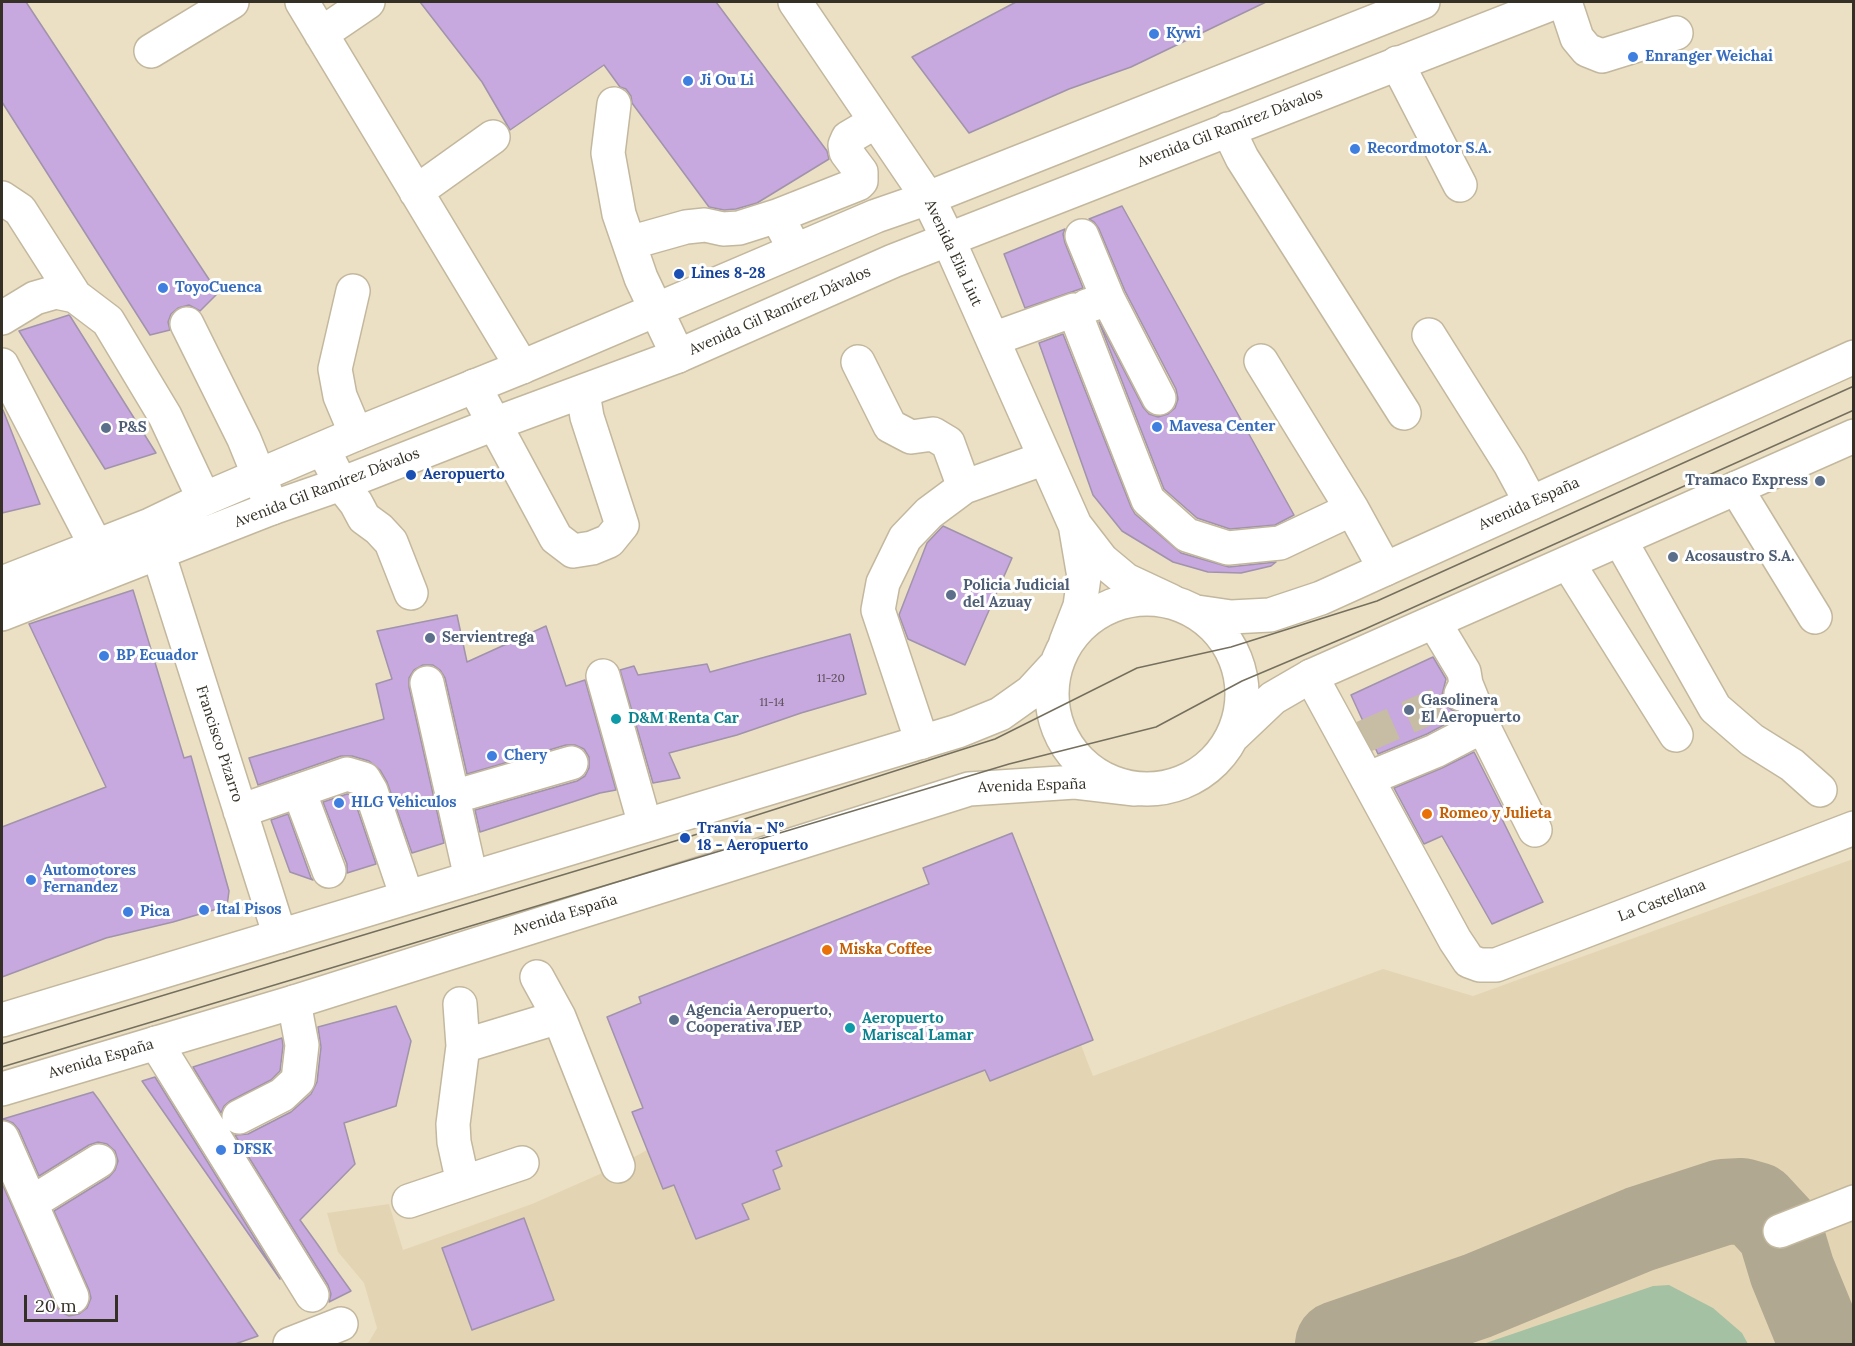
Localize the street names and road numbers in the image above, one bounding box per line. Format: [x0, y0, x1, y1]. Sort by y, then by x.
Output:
street label: Avenida Gil Ramírez Dávalos [1135, 84, 1325, 172]
street label: Avenida Elia Liut [920, 197, 986, 309]
street label: Avenida Gil Ramírez Dávalos [686, 263, 874, 359]
street label: Avenida Gil Ramírez Dávalos [232, 444, 422, 532]
street label: Avenida España [1476, 474, 1582, 534]
street label: Francisco Pizarro [192, 683, 246, 805]
street label: Avenida España [977, 775, 1087, 797]
street label: La Castellana [1616, 876, 1708, 926]
street label: Avenida España [510, 891, 620, 939]
street label: Avenida España [46, 1035, 156, 1083]

